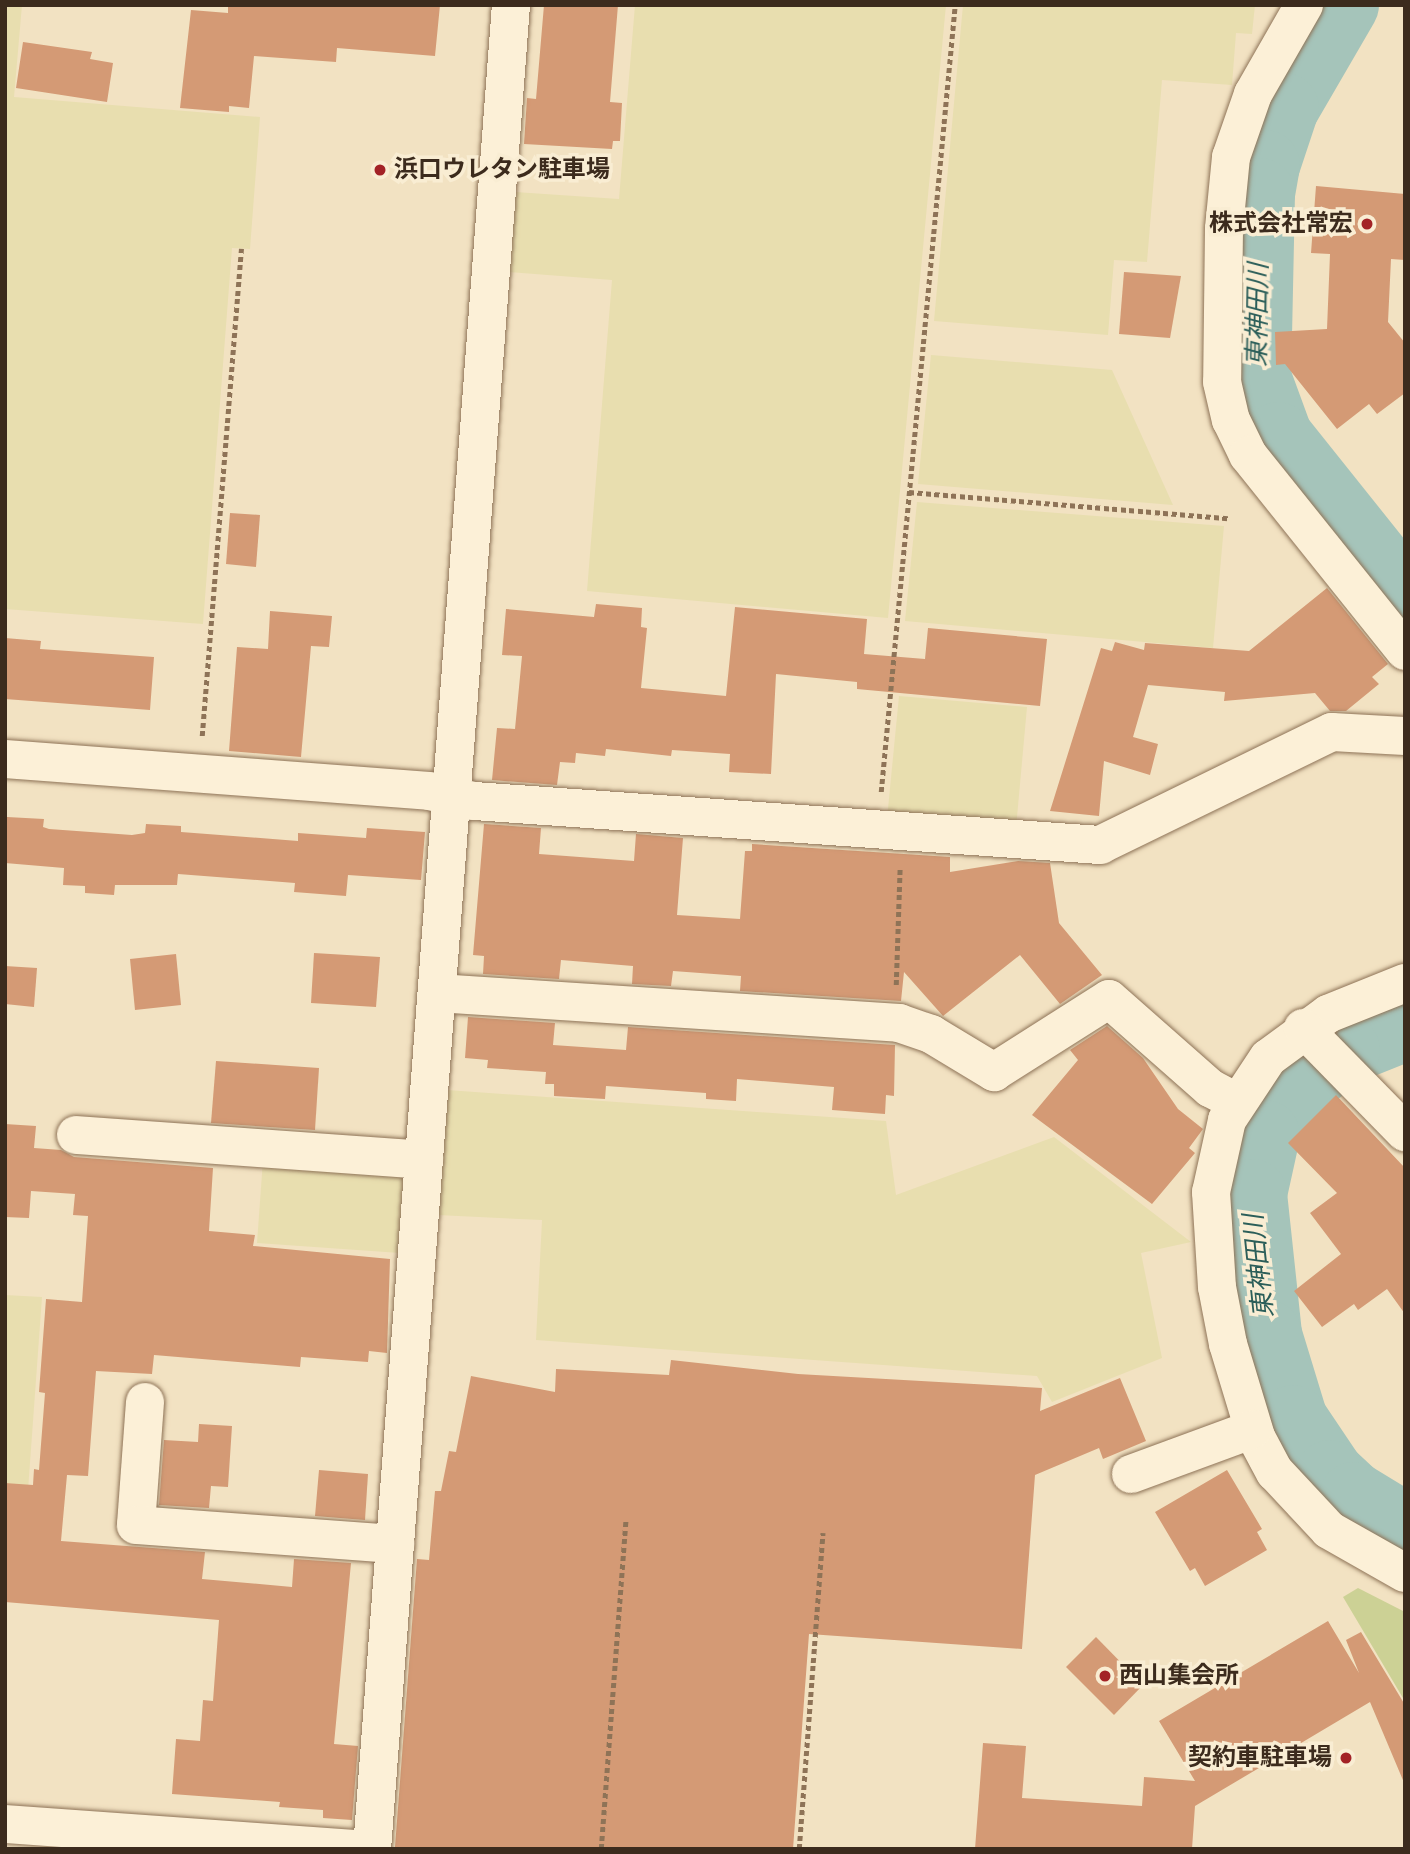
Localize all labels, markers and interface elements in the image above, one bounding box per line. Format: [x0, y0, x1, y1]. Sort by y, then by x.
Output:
place label: 浜口ウレタン駐車場 [394, 156, 610, 184]
marker: 浜口ウレタン駐車場 [372, 162, 388, 178]
place label: 株式会社常宏 [1209, 210, 1353, 238]
marker: 株式会社常宏 [1359, 216, 1375, 232]
water label: 東神田川 [1241, 263, 1275, 367]
water label: 東神田川 [1238, 1213, 1280, 1319]
place label: 西山集会所 [1119, 1662, 1239, 1690]
marker: 西山集会所 [1097, 1668, 1113, 1684]
place label: 契約車駐車場 [1188, 1744, 1332, 1772]
marker: 契約車駐車場 [1338, 1750, 1354, 1766]

